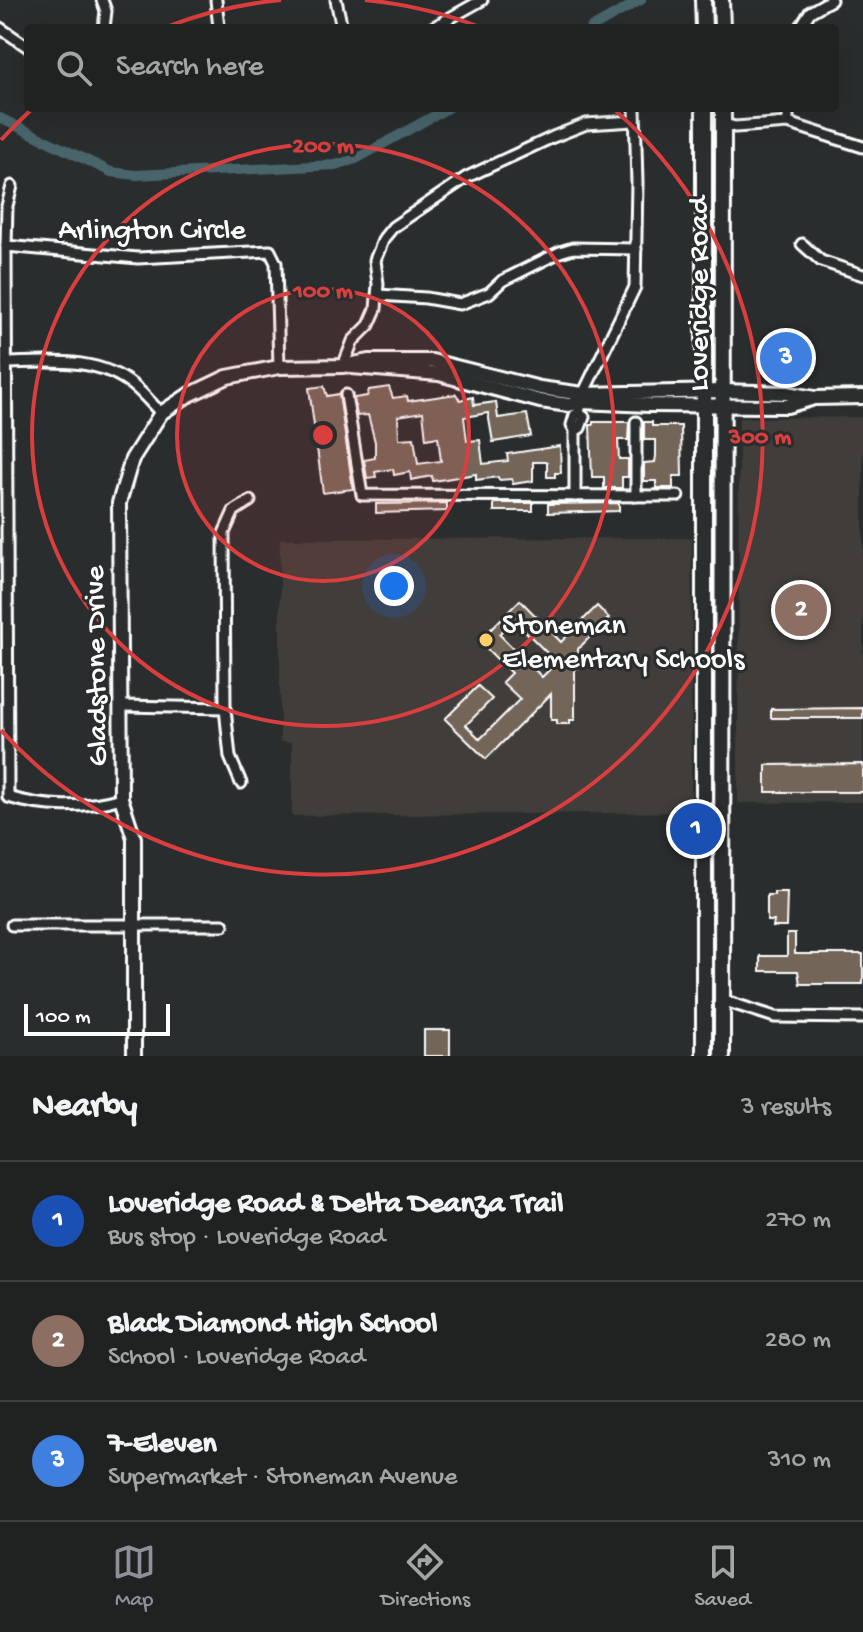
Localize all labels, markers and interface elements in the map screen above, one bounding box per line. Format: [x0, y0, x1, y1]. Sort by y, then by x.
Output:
search box [24, 24, 839, 112]
icon: search [52, 46, 96, 90]
text: Search here [116, 51, 264, 86]
text: 200 m [292, 133, 354, 162]
street label: Loveridge Road [684, 194, 719, 392]
street label: Arlington Circle [58, 215, 246, 250]
text: 100 m [292, 278, 353, 307]
pin: 3 [760, 328, 812, 388]
centre of rings [309, 421, 337, 449]
text: 300 m [728, 424, 791, 453]
street label: Gladstone Drive [79, 565, 118, 767]
your location [374, 566, 414, 606]
pin: 2 [775, 580, 827, 640]
place label: Stoneman Elementary Schools [502, 610, 745, 679]
marker: Stoneman Elementary Schools [477, 631, 495, 649]
pin: 1 [670, 799, 722, 859]
scale bar [24, 1000, 170, 1036]
text: 100 m [36, 1005, 91, 1031]
text: Nearby [32, 1088, 137, 1128]
text: 3 results [741, 1093, 831, 1124]
text: Loveridge Road & Delta Deanza Trail [108, 1188, 564, 1223]
text: 1 [53, 1206, 63, 1237]
text: 270 m [765, 1206, 831, 1237]
text: Bus stop · Loveridge Road [108, 1223, 385, 1254]
text: Black Diamond High School [108, 1308, 438, 1343]
text: 2 [52, 1326, 64, 1357]
text: 280 m [765, 1326, 831, 1357]
text: School · Loveridge Road [108, 1343, 365, 1374]
text: 7-Eleven [108, 1428, 217, 1463]
text: 3 [51, 1446, 65, 1477]
text: 310 m [768, 1446, 831, 1477]
text: Supermarket · Stoneman Avenue [108, 1463, 457, 1494]
tab: Map [112, 1540, 156, 1614]
tab: Directions [381, 1540, 470, 1614]
tab: Saved [694, 1540, 751, 1614]

